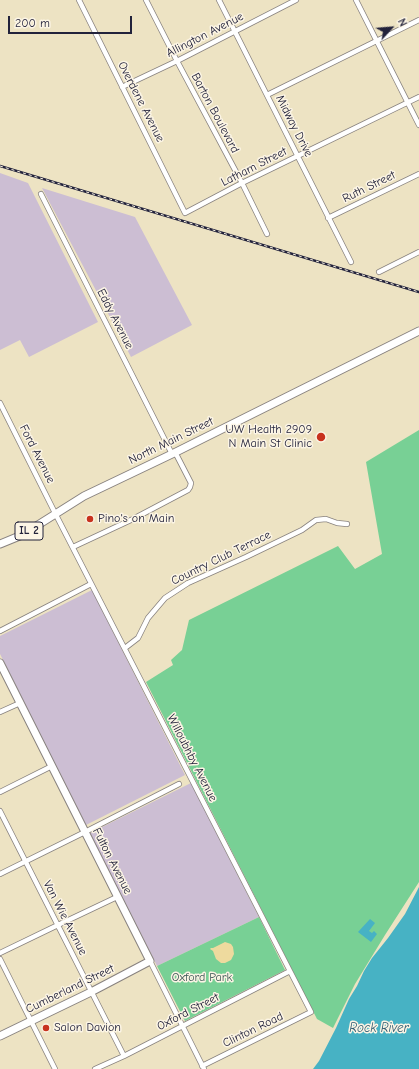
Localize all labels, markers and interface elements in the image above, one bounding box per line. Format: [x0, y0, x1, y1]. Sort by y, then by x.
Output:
scale bar [10, 8, 134, 34]
north arrow [371, 8, 411, 48]
street label: Allington Avenue [164, 9, 246, 61]
text: 200 m [15, 16, 50, 30]
text: N [395, 16, 410, 29]
street label: Overdene Avenue [115, 59, 167, 145]
street label: Barton Boulevard [188, 70, 242, 156]
street label: Midway Drive [272, 93, 316, 159]
street label: Latham Street [219, 144, 289, 190]
street label: Ruth Street [340, 168, 398, 206]
street label: Eddy Avenue [94, 286, 136, 352]
street label: North Main Street [126, 414, 216, 468]
street label: Ford Avenue [16, 422, 58, 486]
place label: UW Health 2909 N Main St Clinic [226, 423, 312, 451]
marker: UW Health 2909 N Main St Clinic [315, 431, 327, 443]
place label: Pino's on Main [98, 512, 174, 526]
marker: Pino's on Main [85, 514, 95, 524]
road number: IL 2 [15, 522, 43, 540]
street label: Country Club Terrace [169, 528, 273, 588]
street label: Willoubhby Avenue [164, 712, 220, 804]
street label: Fulton Avenue [89, 826, 135, 896]
street label: Van Wie Avenue [40, 878, 90, 958]
street label: Cumberland Street [23, 961, 117, 1017]
park label: Oxford Park [172, 971, 232, 985]
street label: Oxford Street [155, 990, 221, 1034]
street label: Clinton Road [220, 1009, 286, 1051]
water label: Rock River [349, 1020, 409, 1036]
place label: Salon Davion [54, 1021, 121, 1035]
marker: Salon Davion [41, 1023, 51, 1033]

